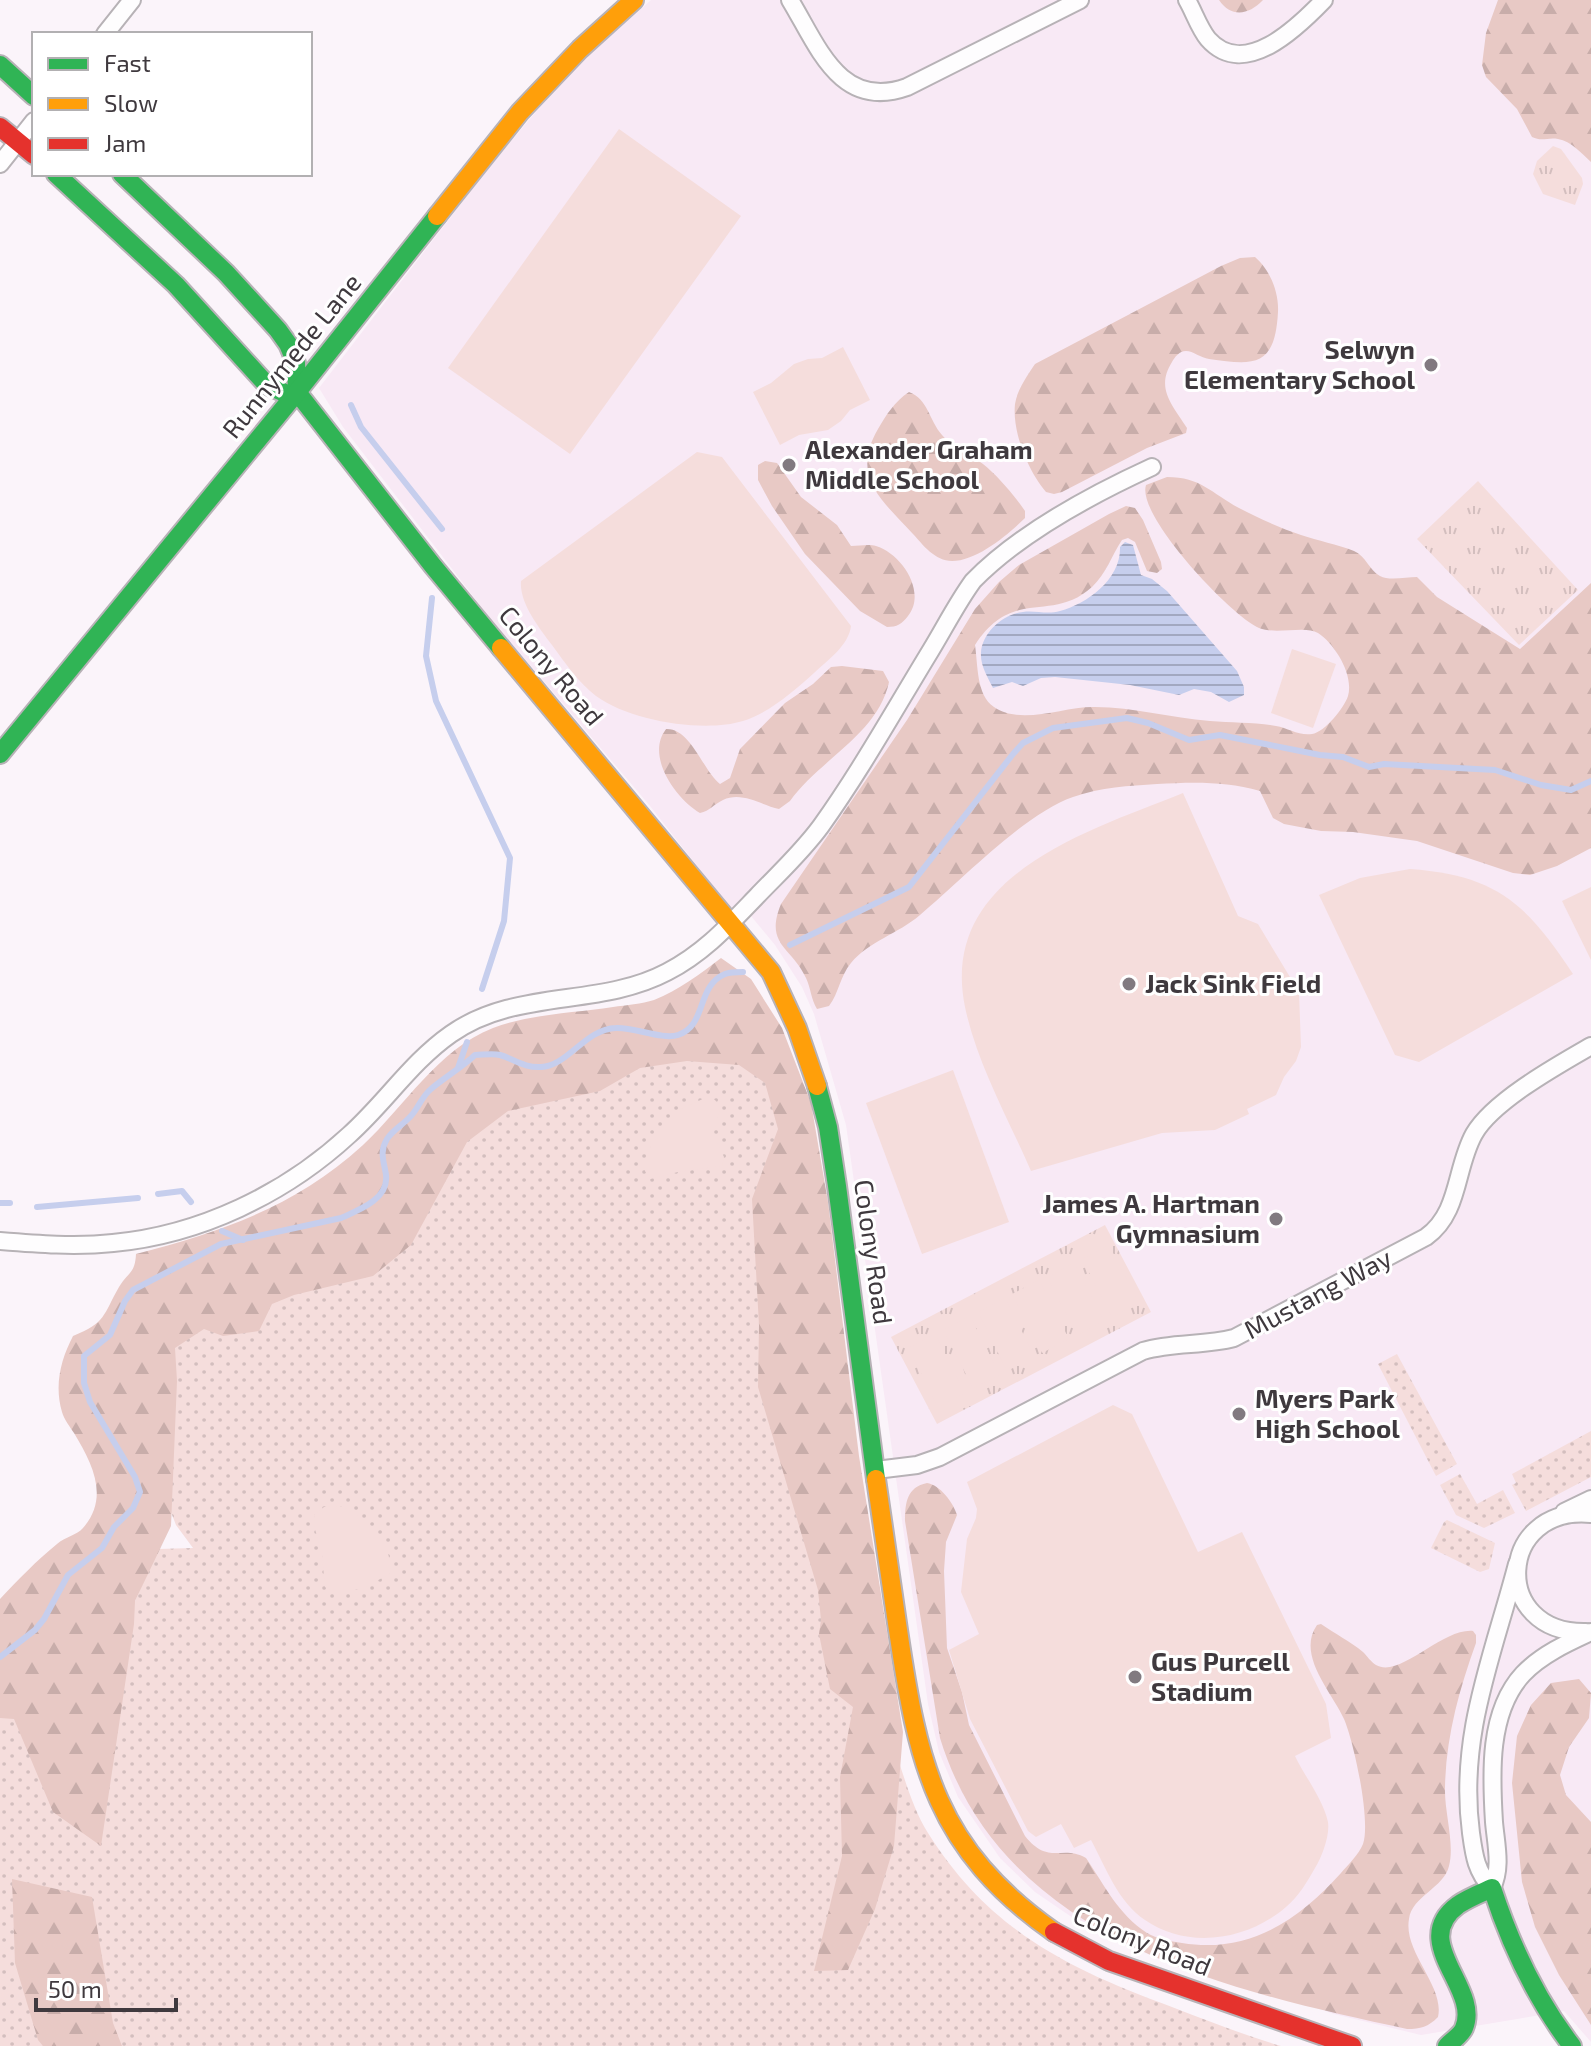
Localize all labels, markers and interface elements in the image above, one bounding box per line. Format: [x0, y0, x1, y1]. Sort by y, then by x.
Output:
legend [32, 32, 312, 176]
text: Fast [104, 48, 151, 77]
text: Slow [104, 88, 158, 117]
text: Jam [104, 128, 146, 157]
street label: Runnymede Lane [215, 266, 367, 444]
place label: Selwyn Elementary School [1184, 333, 1415, 395]
marker: Selwyn Elementary School [1422, 356, 1440, 374]
place label: Alexander Graham Middle School [805, 433, 1033, 494]
marker: Alexander Graham Middle School [780, 456, 798, 474]
street label: Colony Road [493, 599, 611, 731]
place label: Jack Sink Field [1145, 967, 1321, 998]
marker: Jack Sink Field [1120, 975, 1138, 993]
street label: Colony Road [849, 1177, 900, 1326]
place label: James A. Hartman Gymnasium [1042, 1187, 1260, 1249]
marker: James A. Hartman Gymnasium [1267, 1210, 1285, 1228]
street label: Mustang Way [1238, 1241, 1397, 1344]
place label: Myers Park High School [1255, 1382, 1400, 1443]
marker: Myers Park High School [1230, 1405, 1248, 1423]
place label: Gus Purcell Stadium [1151, 1645, 1290, 1706]
marker: Gus Purcell Stadium [1126, 1668, 1144, 1686]
street label: Colony Road [1069, 1898, 1216, 1981]
scale bar [36, 1962, 176, 2012]
text: 50 m [48, 1974, 102, 2003]

